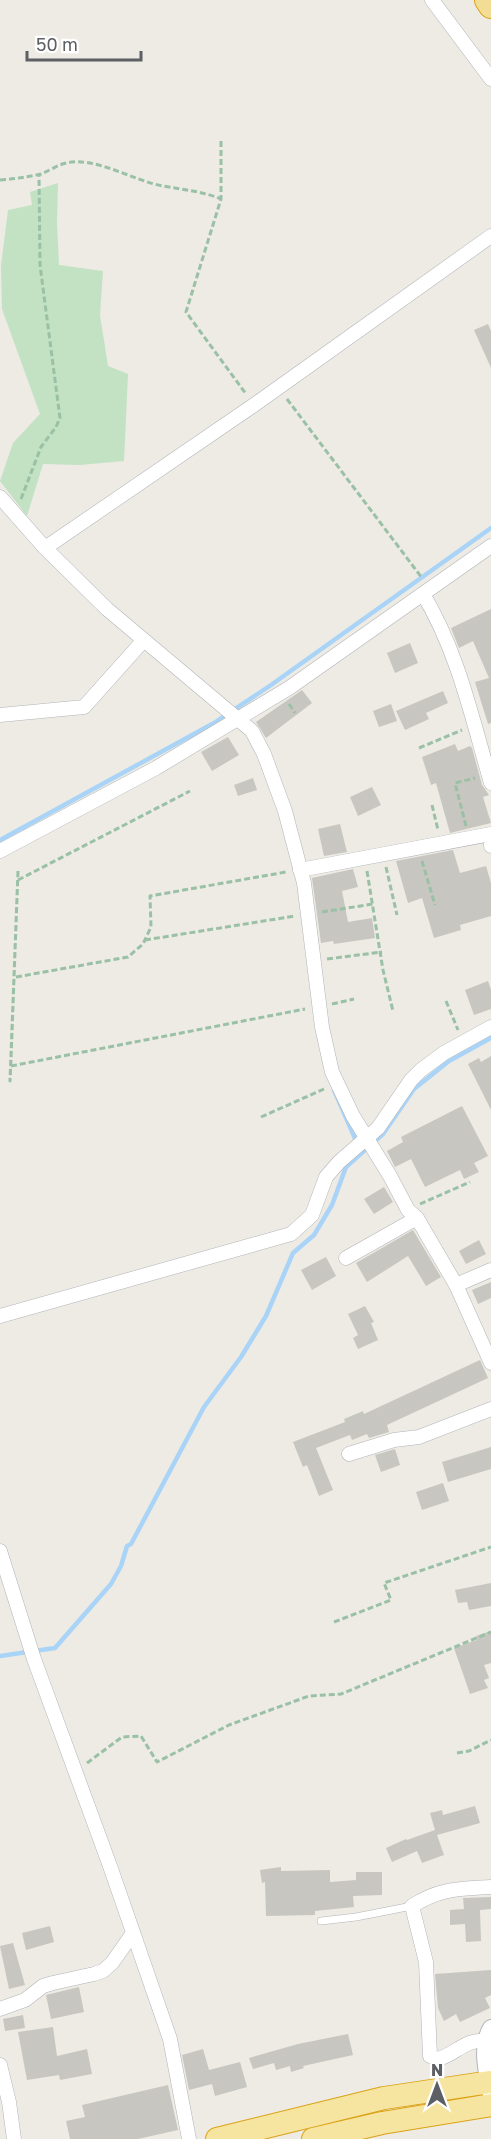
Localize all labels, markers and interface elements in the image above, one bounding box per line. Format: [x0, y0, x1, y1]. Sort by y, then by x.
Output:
scale bar [27, 24, 141, 62]
text: 50 m [36, 33, 78, 55]
north arrow [407, 2055, 467, 2115]
text: N [431, 2060, 443, 2080]

